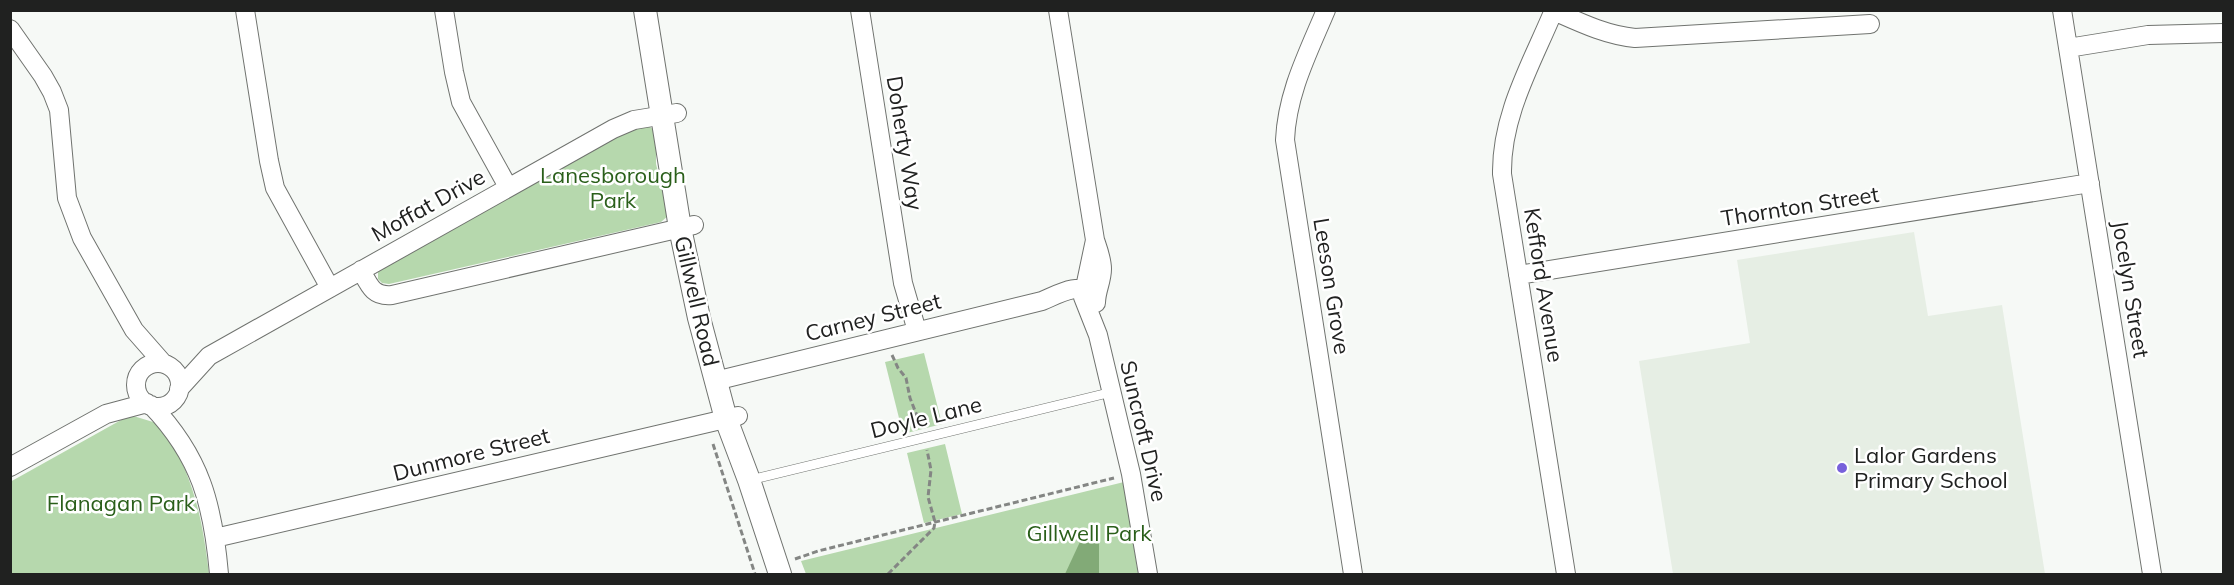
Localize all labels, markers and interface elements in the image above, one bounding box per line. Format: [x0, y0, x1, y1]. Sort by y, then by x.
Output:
street label: Doherty Way [881, 74, 929, 212]
park label: Lanesborough Park [540, 161, 686, 214]
street label: Moffat Drive [366, 162, 490, 248]
street label: Thornton Street [1719, 180, 1881, 232]
street label: Kefford Avenue [1518, 206, 1570, 364]
street label: Leeson Grove [1307, 216, 1357, 356]
street label: Jocelyn Street [2106, 218, 2156, 360]
street label: Gillwell Road [668, 233, 726, 369]
street label: Carney Street [802, 287, 944, 347]
street label: Suncroft Drive [1114, 358, 1174, 504]
street label: Doyle Lane [868, 390, 984, 444]
street label: Dunmore Street [390, 421, 552, 487]
place label: Lalor Gardens Primary School [1854, 441, 2008, 494]
marker: Lalor Gardens Primary School [1835, 461, 1849, 475]
park label: Flanagan Park [47, 489, 196, 517]
park label: Gillwell Park [1026, 519, 1152, 547]

